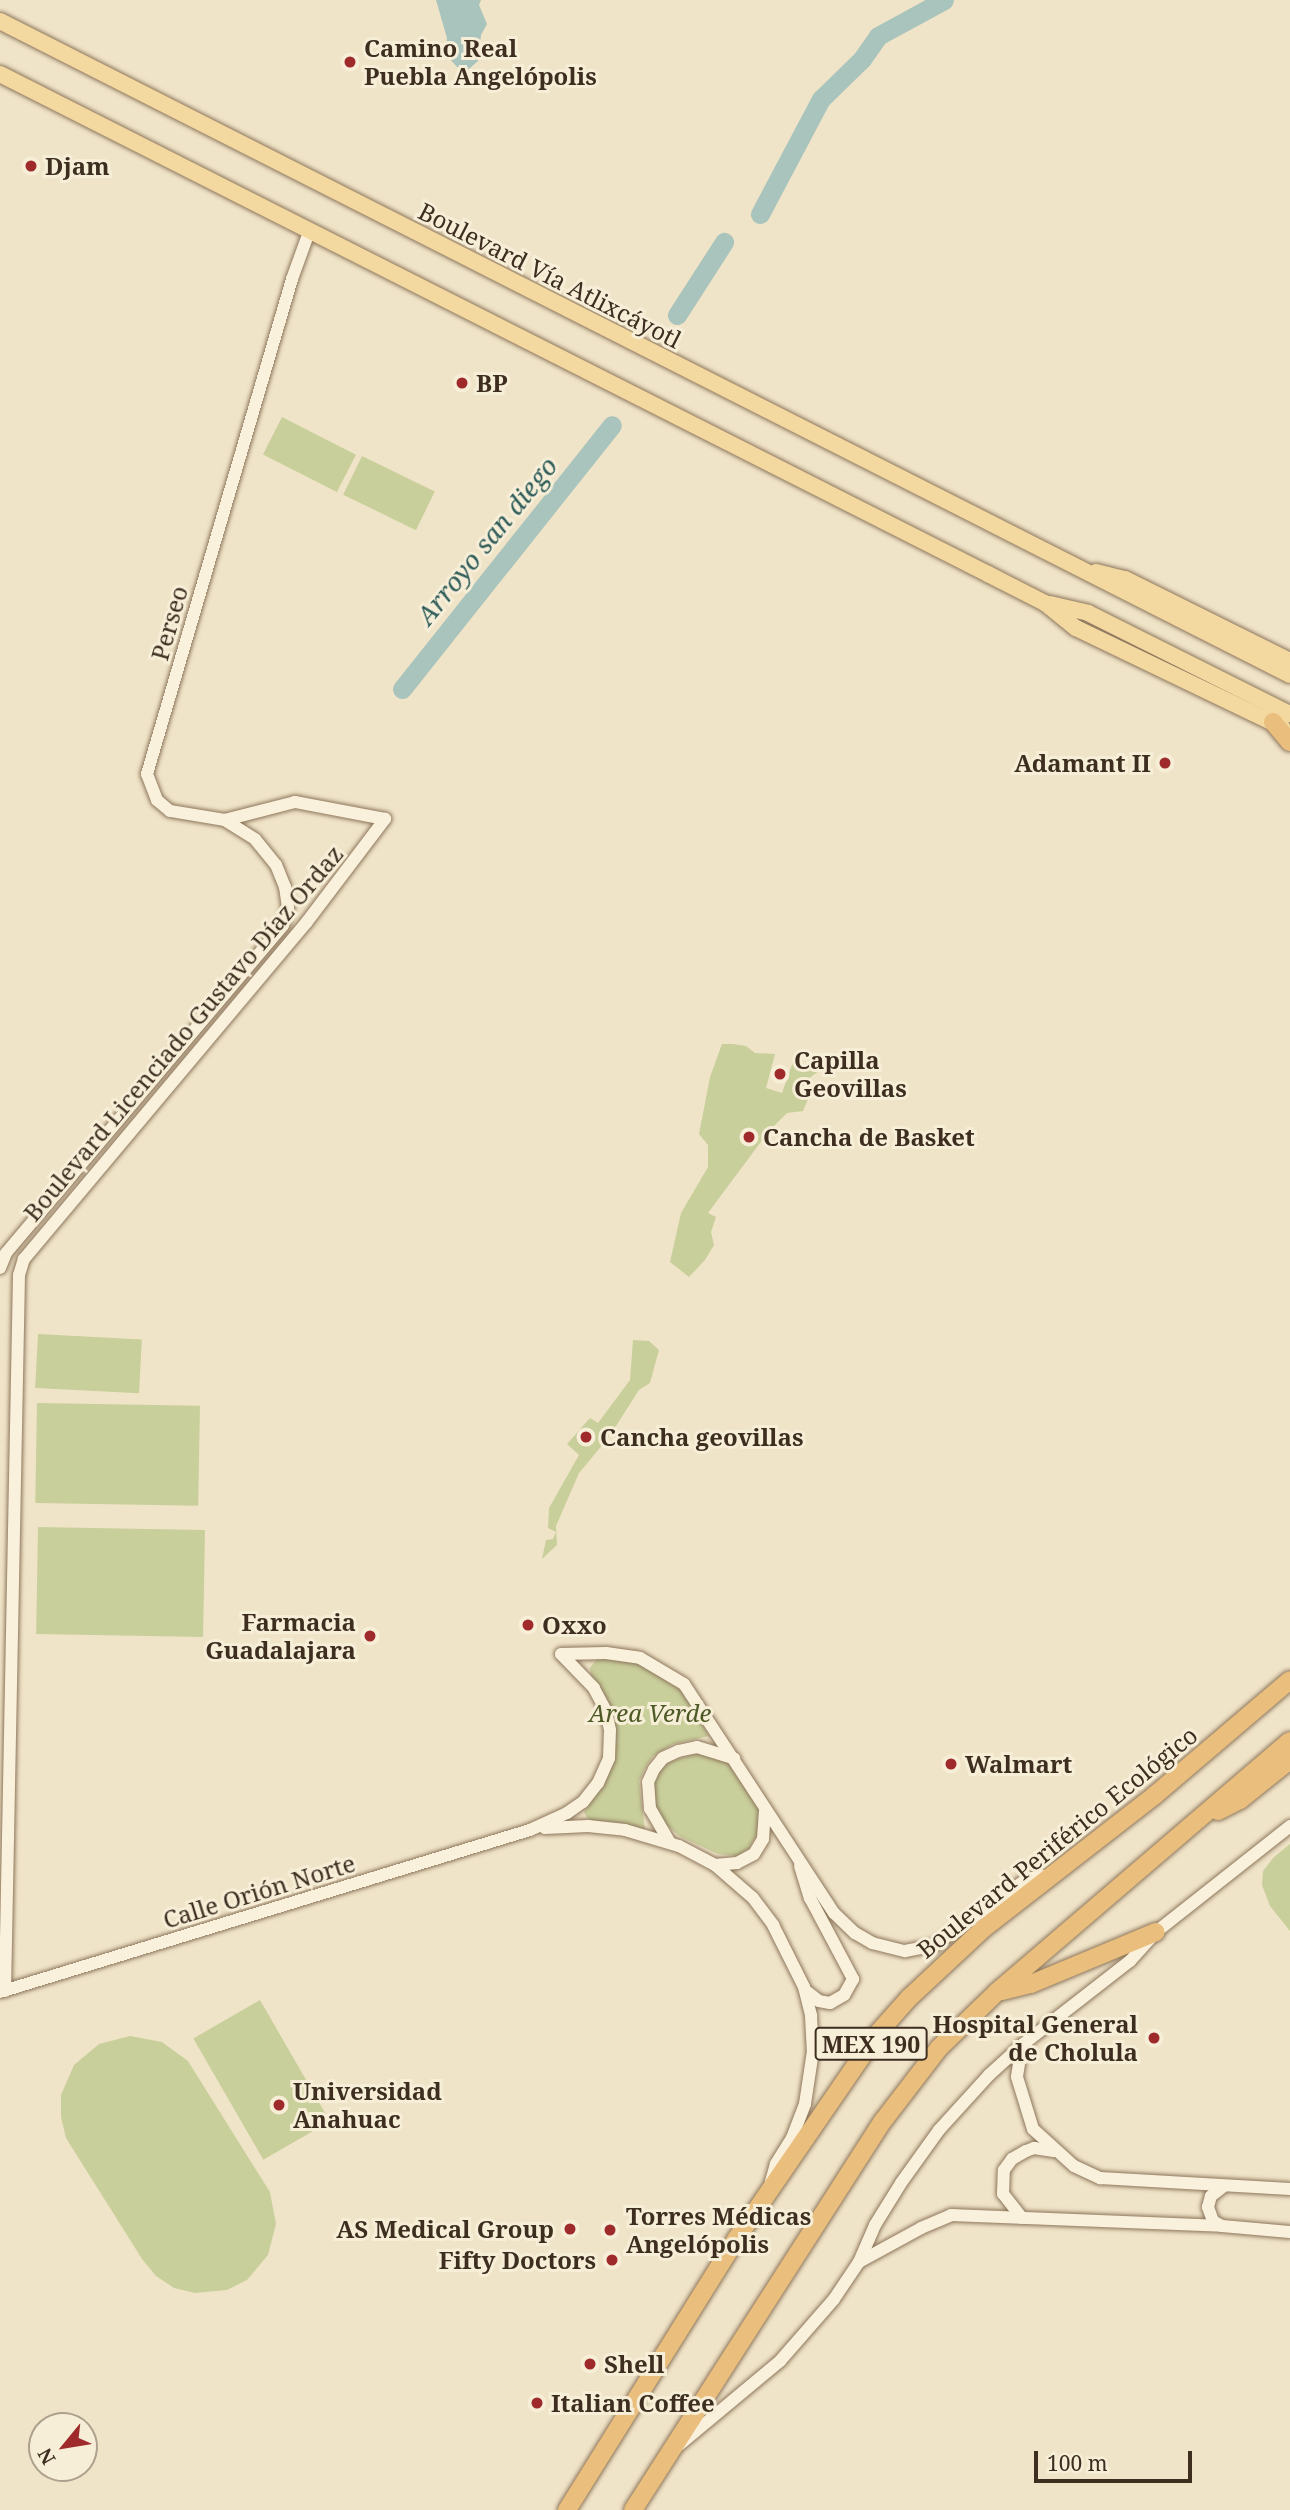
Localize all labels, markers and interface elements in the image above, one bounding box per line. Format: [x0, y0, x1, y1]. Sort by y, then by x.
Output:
place label: Camino Real Puebla Angelópolis [364, 34, 597, 90]
marker: Camino Real Puebla Angelópolis [342, 54, 358, 70]
place label: Djam [45, 152, 110, 180]
marker: Djam [23, 158, 39, 174]
street label: Boulevard Vía Atlixcáyotl [414, 196, 686, 354]
place label: BP [476, 369, 507, 397]
marker: BP [454, 375, 470, 391]
water label: Arroyo san diego [410, 451, 564, 631]
street label: Perseo [145, 582, 193, 664]
place label: Adamant II [1014, 749, 1151, 777]
marker: Adamant II [1157, 755, 1173, 771]
street label: Boulevard Licenciado Gustavo Díaz Ordaz [17, 839, 349, 1227]
place label: Capilla Geovillas [794, 1046, 907, 1102]
marker: Capilla Geovillas [772, 1066, 788, 1082]
place label: Cancha de Basket [763, 1123, 975, 1151]
marker: Cancha de Basket [741, 1129, 757, 1145]
place label: Cancha geovillas [600, 1423, 803, 1451]
marker: Cancha geovillas [578, 1429, 594, 1445]
place label: Farmacia Guadalajara [205, 1608, 356, 1664]
place label: Oxxo [542, 1611, 607, 1639]
marker: Oxxo [520, 1617, 536, 1633]
marker: Farmacia Guadalajara [362, 1628, 378, 1644]
park label: Area Verde [589, 1699, 711, 1727]
street label: Boulevard Periférico Ecológico [911, 1720, 1203, 1964]
place label: Walmart [965, 1750, 1072, 1778]
marker: Walmart [943, 1756, 959, 1772]
street label: Calle Orión Norte [159, 1848, 359, 1934]
place label: Hospital General de Cholula [932, 2010, 1138, 2066]
road number: MEX 190 [813, 2024, 929, 2064]
marker: Hospital General de Cholula [1144, 2028, 1164, 2048]
place label: Universidad Anahuac [293, 2077, 442, 2133]
marker: Universidad Anahuac [271, 2097, 287, 2113]
place label: Torres Médicas Angelópolis [626, 2202, 811, 2258]
place label: AS Medical Group [336, 2215, 554, 2243]
marker: AS Medical Group [560, 2219, 580, 2239]
marker: Torres Médicas Angelópolis [600, 2220, 620, 2240]
place label: Fifty Doctors [439, 2246, 596, 2274]
marker: Fifty Doctors [602, 2250, 622, 2270]
place label: Shell [604, 2350, 665, 2378]
marker: Shell [582, 2356, 598, 2372]
place label: Italian Coffee [551, 2389, 715, 2417]
marker: Italian Coffee [529, 2395, 545, 2411]
north arrow [28, 2412, 98, 2482]
scale bar [1038, 2436, 1196, 2480]
text: N [32, 2444, 62, 2469]
text: 100 m [1047, 2449, 1108, 2477]

